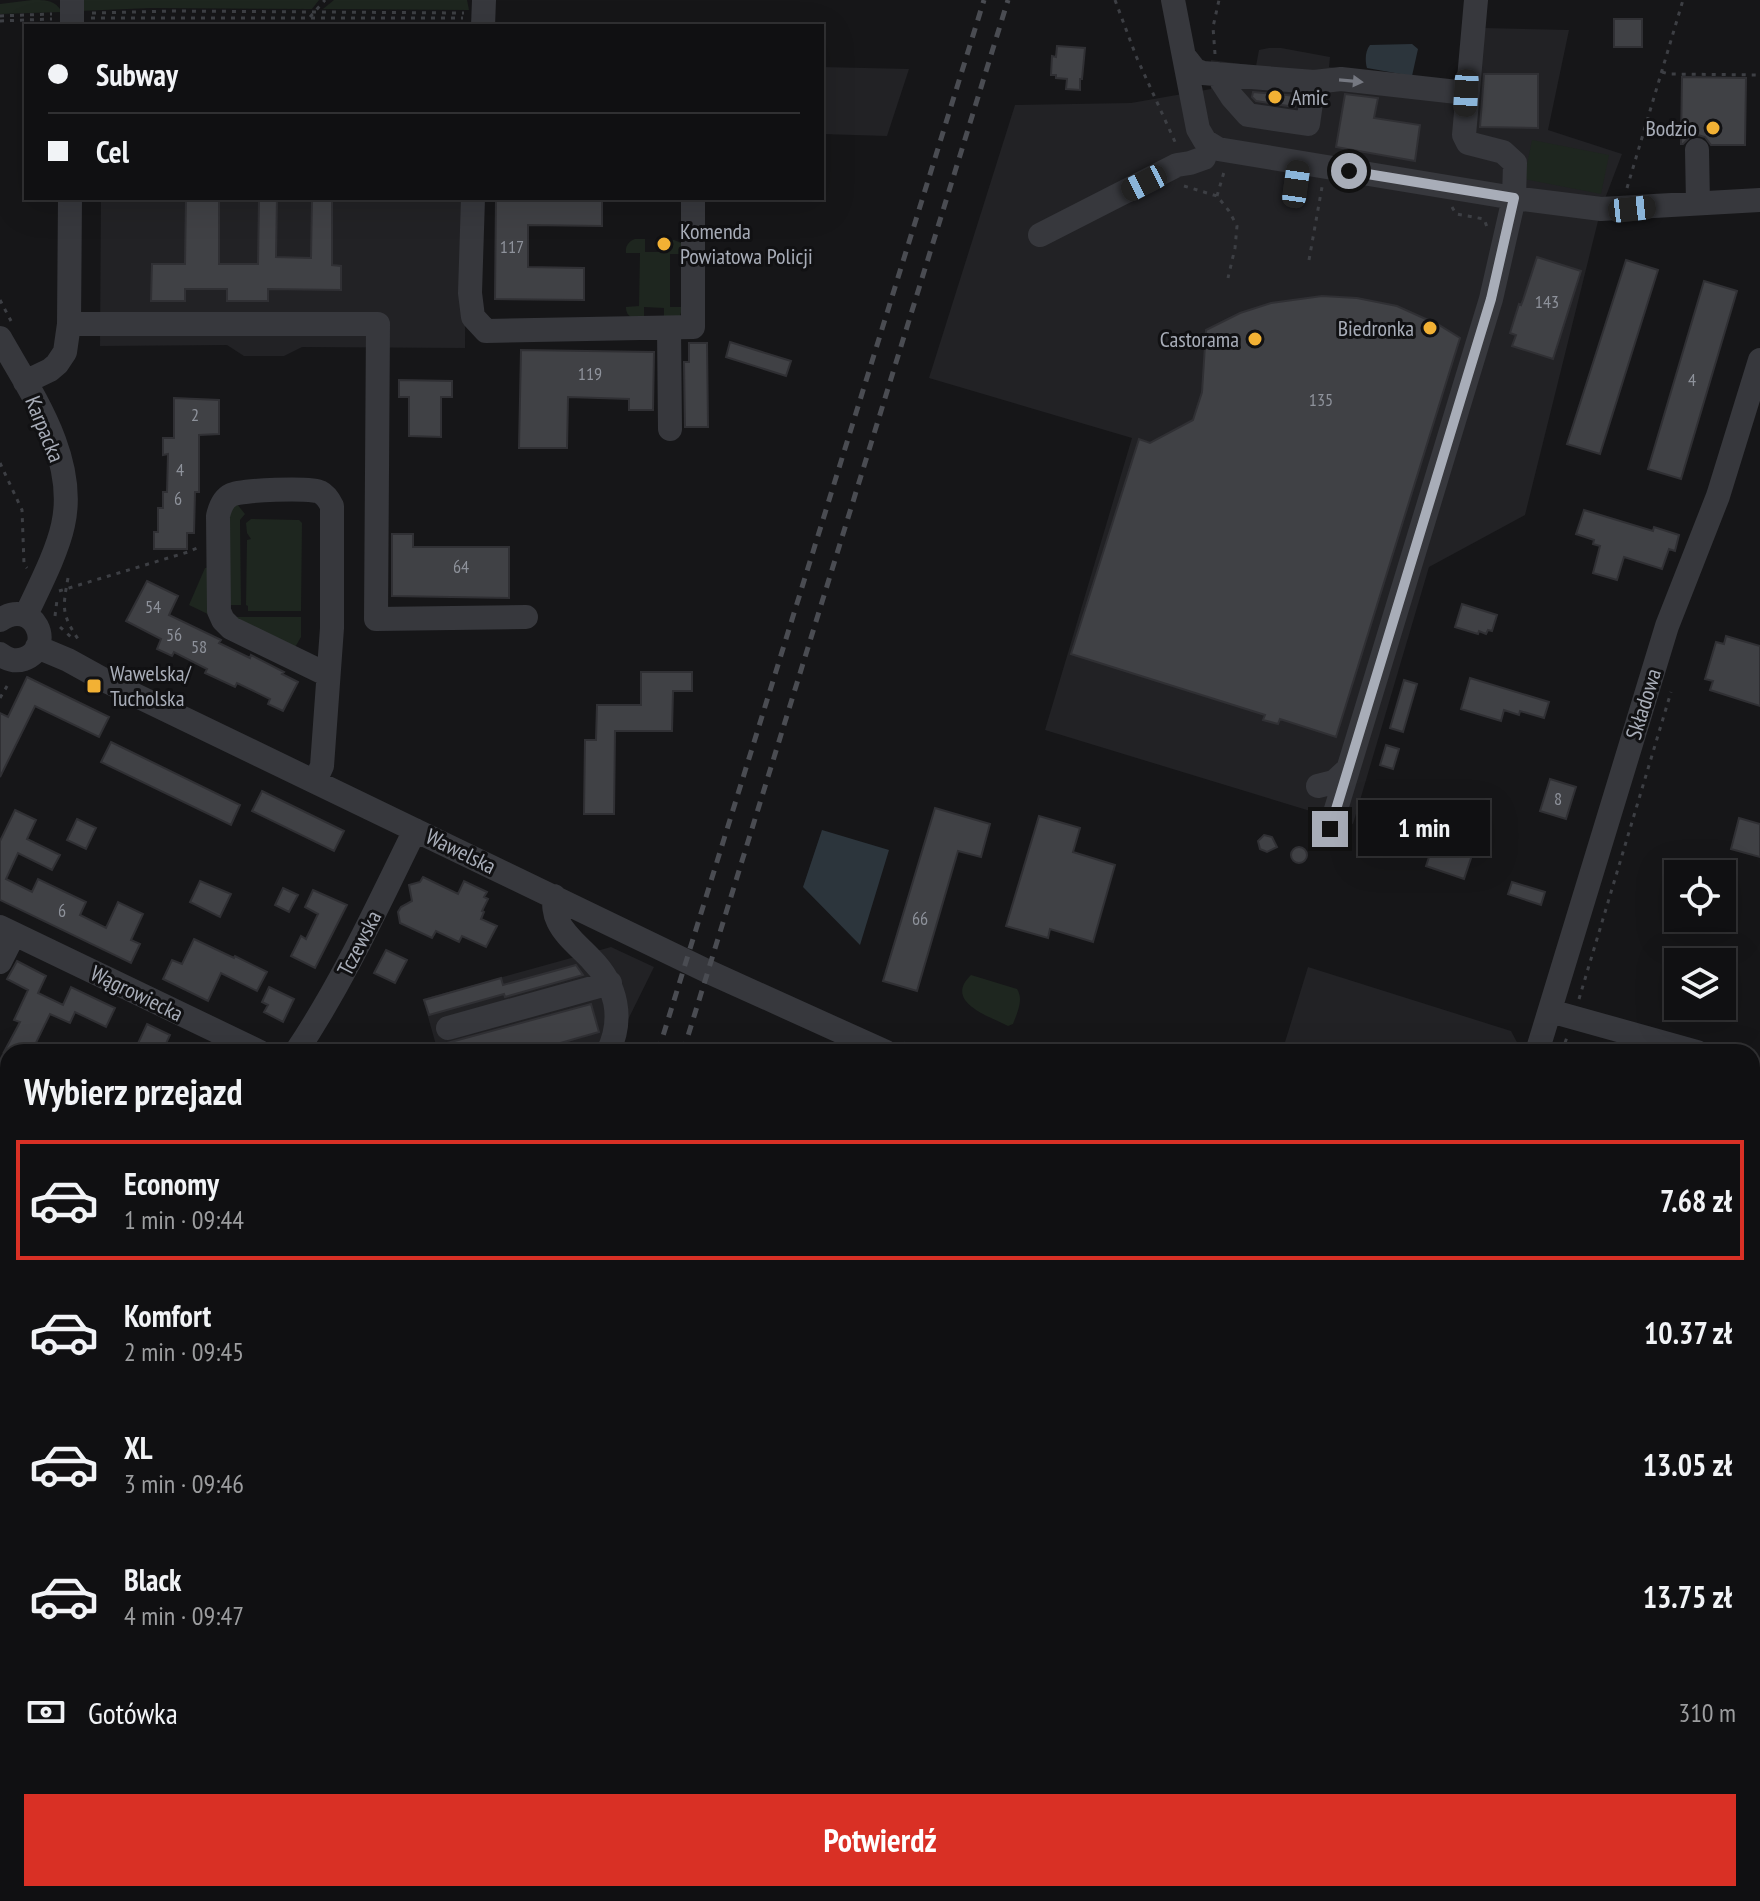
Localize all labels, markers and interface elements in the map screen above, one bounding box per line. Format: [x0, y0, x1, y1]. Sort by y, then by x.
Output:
text: Subway [96, 55, 178, 94]
car [1453, 68, 1479, 118]
one-way arrow [1339, 75, 1364, 88]
place label: Amic [1291, 83, 1329, 111]
marker: Amic [1266, 88, 1284, 106]
place label: Bodzio [1645, 114, 1697, 142]
marker: Bodzio [1704, 119, 1722, 137]
text: Cel [96, 132, 129, 171]
route start [1331, 153, 1367, 189]
car [1281, 159, 1311, 209]
car [1117, 161, 1171, 205]
car [1607, 195, 1657, 223]
place label: Komenda Powiatowa Policji [680, 217, 813, 270]
house number: 117 [500, 235, 524, 258]
marker: Komenda Powiatowa Policji [655, 235, 673, 253]
house number: 143 [1535, 290, 1559, 313]
place label: Biedronka [1338, 314, 1414, 342]
marker: Biedronka [1421, 319, 1439, 337]
place label: Castorama [1160, 325, 1239, 353]
marker: Castorama [1246, 330, 1264, 348]
house number: 119 [578, 362, 602, 385]
house number: 4 [1688, 368, 1696, 391]
house number: 135 [1309, 388, 1333, 411]
street label: Karpacka [19, 392, 71, 466]
house number: 2 [191, 403, 199, 426]
house number: 4 [176, 458, 184, 481]
house number: 6 [174, 487, 182, 510]
house number: 64 [453, 555, 469, 578]
house number: 54 [145, 595, 161, 618]
house number: 56 [166, 623, 182, 646]
house number: 58 [191, 635, 207, 658]
place label: Wawelska/ Tucholska [110, 659, 193, 712]
street label: Składowa [1619, 665, 1667, 743]
marker: Wawelska/ Tucholska [85, 677, 103, 695]
house number: 8 [1554, 787, 1562, 810]
callout: 1 min [1358, 801, 1490, 857]
route end [1312, 811, 1348, 847]
text: 1 min [1398, 811, 1450, 844]
street label: Wawelska [421, 822, 501, 880]
map controls [1664, 860, 1736, 1020]
button: locate [1664, 860, 1736, 932]
house number: 6 [58, 899, 66, 922]
street label: Tczewska [331, 906, 387, 980]
house number: 66 [912, 907, 928, 930]
button: layers [1664, 948, 1736, 1020]
street label: Wągrowiecka [86, 959, 188, 1027]
text: Wybierz przejazd [24, 1068, 243, 1115]
icon: car [28, 1164, 100, 1236]
text: Economy [124, 1164, 219, 1203]
text: 7.68 zł [1660, 1181, 1732, 1220]
text: 1 min · 09:44 [124, 1203, 244, 1236]
icon: car [28, 1296, 100, 1368]
text: Komfort [124, 1296, 211, 1335]
text: 10.37 zł [1644, 1313, 1732, 1352]
text: 2 min · 09:45 [124, 1335, 244, 1368]
icon: car [28, 1428, 100, 1500]
text: XL [124, 1428, 153, 1467]
text: 13.05 zł [1643, 1445, 1732, 1484]
text: 3 min · 09:46 [124, 1467, 244, 1500]
icon: car [28, 1560, 100, 1632]
text: Black [124, 1560, 181, 1599]
text: 13.75 zł [1643, 1577, 1732, 1616]
text: 4 min · 09:47 [124, 1599, 244, 1632]
icon: cash [24, 1690, 68, 1734]
text: Gotówka [88, 1693, 178, 1732]
text: 310 m [1678, 1696, 1736, 1729]
button: Potwierdź [24, 1794, 1736, 1886]

